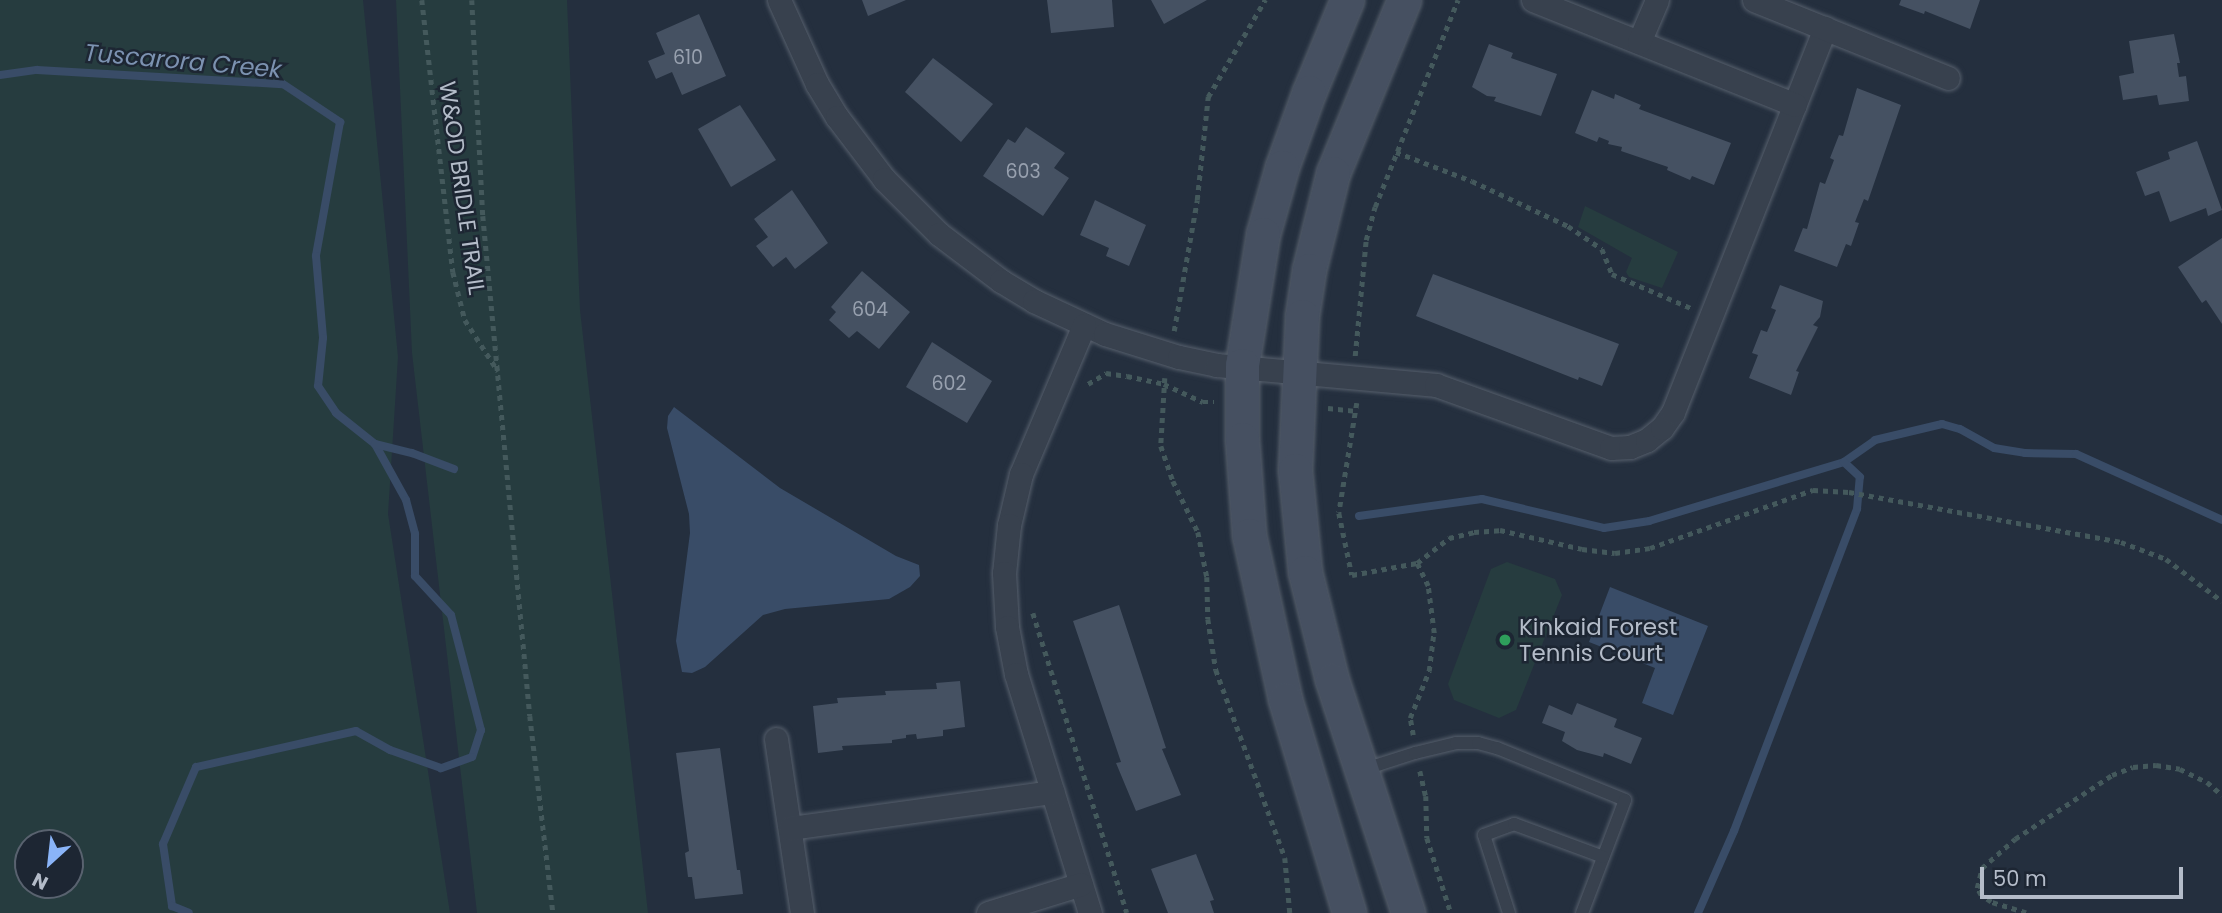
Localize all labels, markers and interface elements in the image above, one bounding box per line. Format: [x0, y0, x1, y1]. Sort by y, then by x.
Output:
water label: Tuscarora Creek [83, 38, 283, 84]
house number: 610 [673, 47, 703, 69]
street label: W&OD BRIDLE TRAIL [433, 79, 491, 297]
house number: 603 [1005, 161, 1041, 183]
house number: 604 [852, 299, 888, 321]
house number: 602 [932, 373, 966, 395]
place label: Kinkaid Forest Tennis Court [1519, 613, 1677, 667]
marker: Kinkaid Forest Tennis Court [1497, 632, 1513, 648]
north arrow [14, 829, 84, 899]
scale bar [1984, 853, 2187, 897]
text: 50 m [1993, 864, 2047, 893]
text: N [28, 866, 53, 897]

